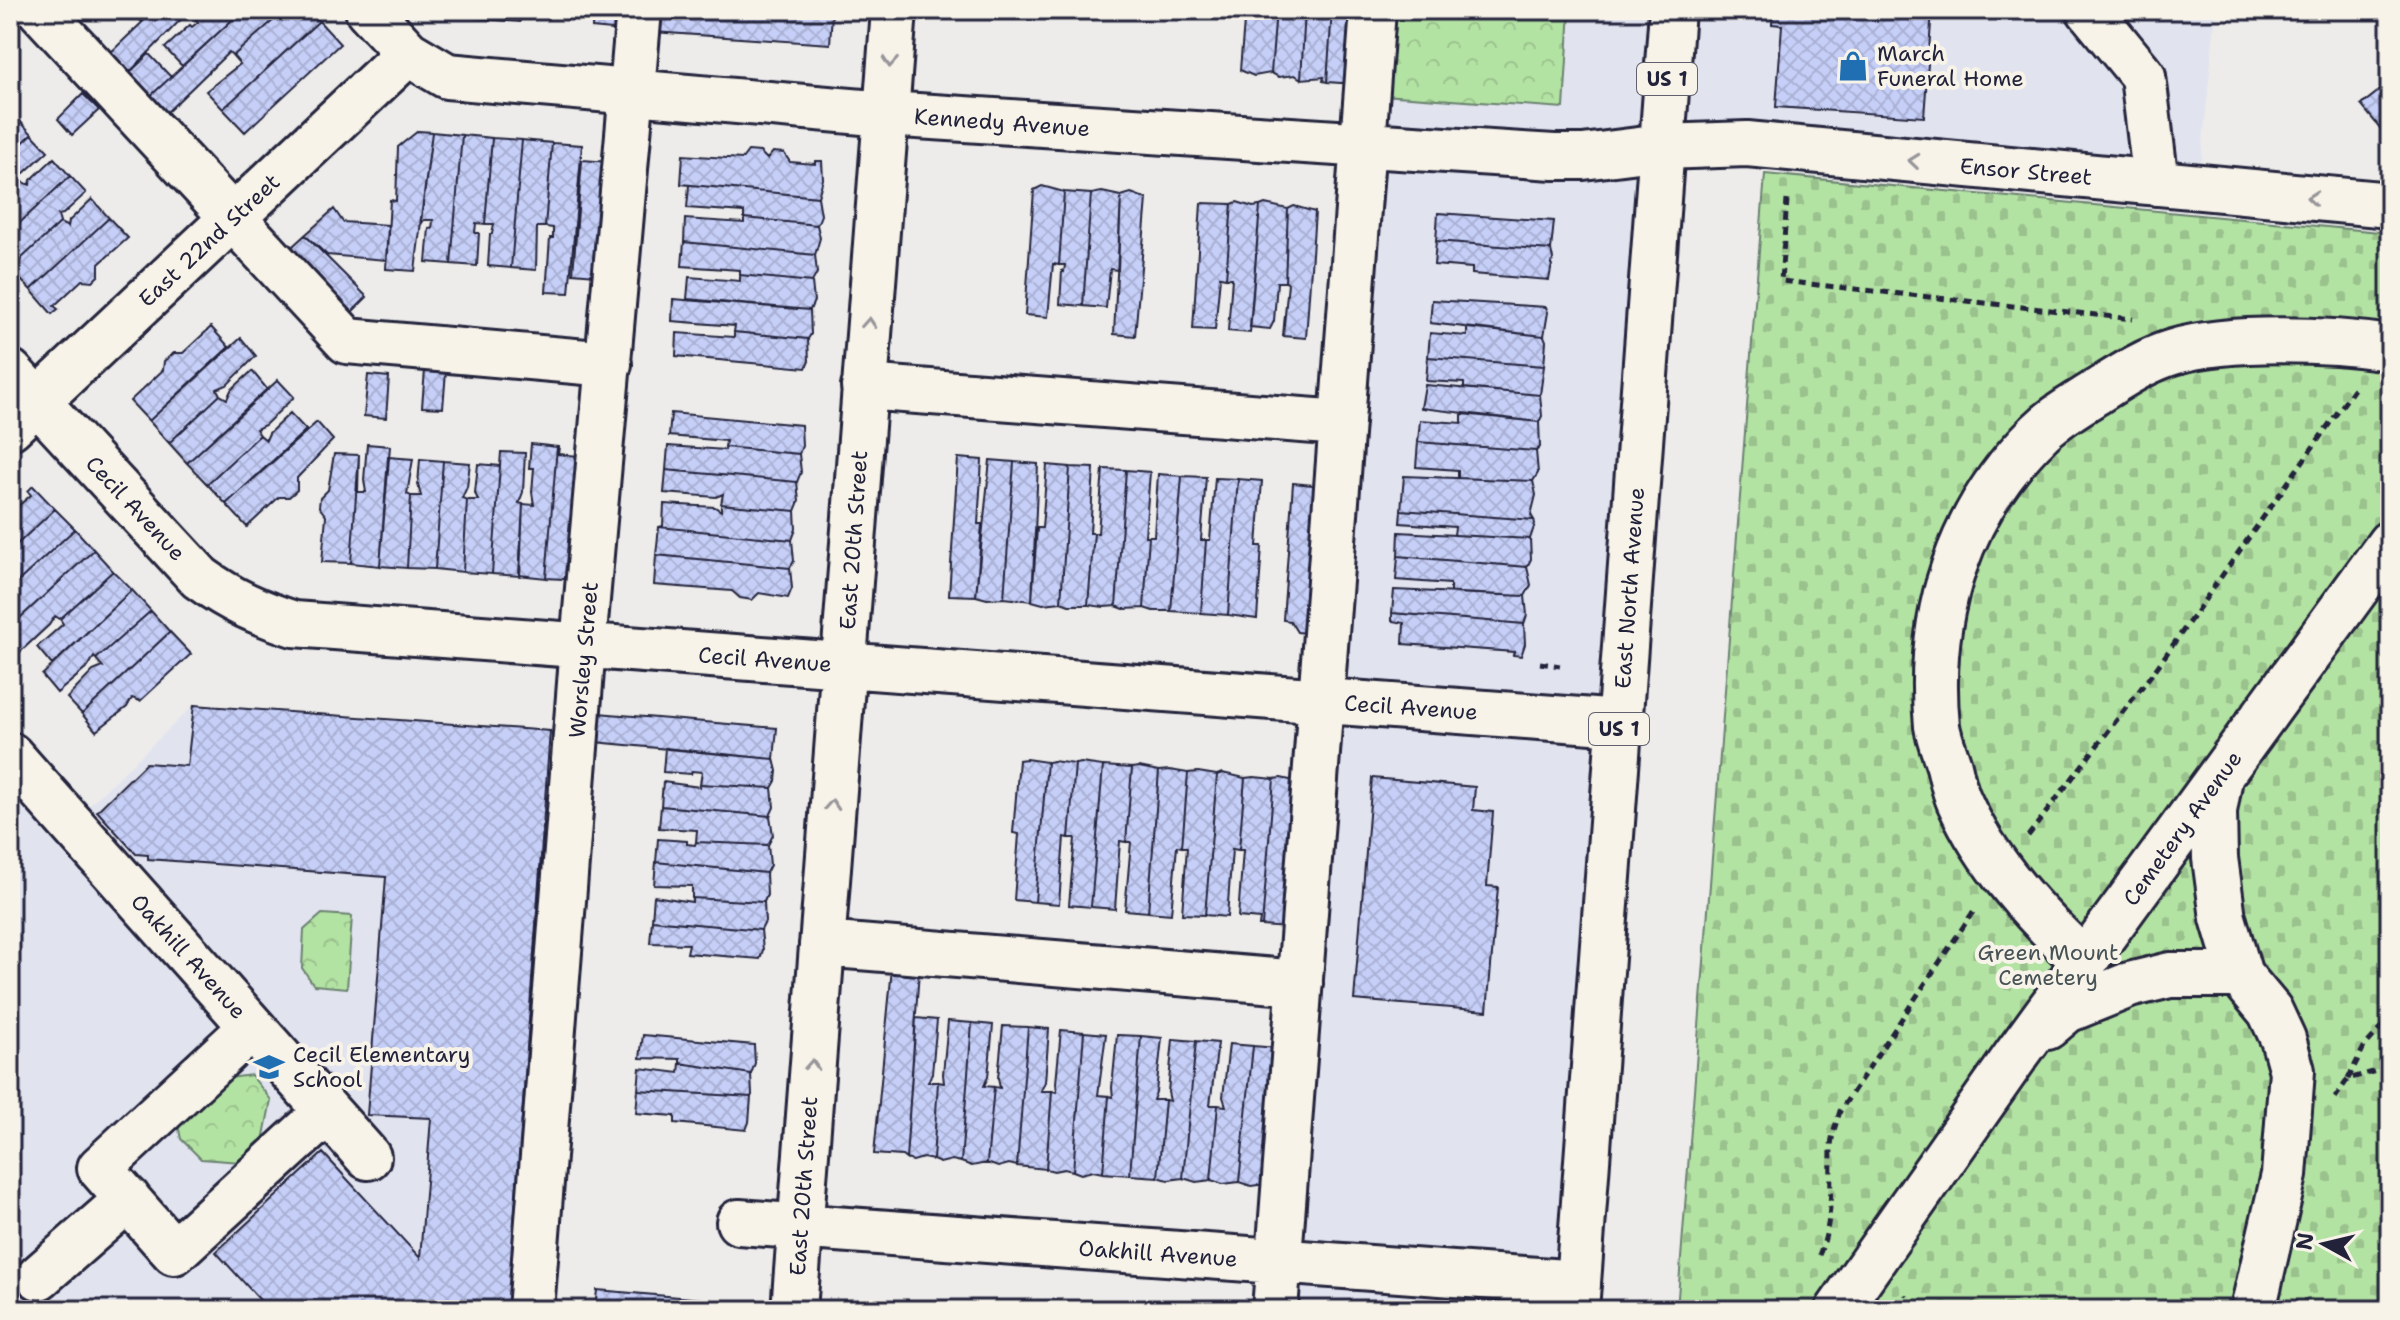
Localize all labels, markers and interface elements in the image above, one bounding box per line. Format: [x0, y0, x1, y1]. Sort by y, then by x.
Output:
place label: March Funeral Home [1877, 39, 2024, 93]
shop icon: March Funeral Home [1836, 49, 1870, 83]
one-way arrow [882, 56, 899, 69]
road number: US 1 [1637, 63, 1697, 95]
street label: Kennedy Avenue [913, 102, 1091, 143]
street label: Ensor Street [1959, 151, 2093, 192]
one-way arrow [1907, 152, 1920, 169]
street label: East 22nd Street [133, 167, 286, 313]
one-way arrow [2305, 189, 2318, 206]
one-way arrow [861, 316, 878, 329]
street label: East 20th Street [833, 449, 874, 631]
street label: Cecil Avenue [79, 450, 192, 567]
street label: East North Avenue [1608, 486, 1651, 690]
street label: Worsley Street [562, 581, 605, 739]
street label: Cecil Avenue [697, 640, 833, 679]
street label: Cecil Avenue [1343, 688, 1479, 727]
road number: US 1 [1589, 713, 1649, 745]
street label: Cemetery Avenue [2116, 745, 2248, 912]
one-way arrow [823, 799, 840, 812]
street label: Oakhill Avenue [125, 887, 253, 1025]
park label: Green Mount Cemetery [1977, 938, 2119, 992]
place label: Cecil Elementary School [293, 1040, 470, 1094]
school or university icon: Cecil Elementary School [252, 1050, 286, 1084]
one-way arrow [803, 1058, 820, 1071]
street label: East 20th Street [783, 1095, 824, 1277]
north arrow [2284, 1204, 2364, 1284]
text: N [2289, 1231, 2320, 1252]
street label: Oakhill Avenue [1077, 1233, 1238, 1274]

